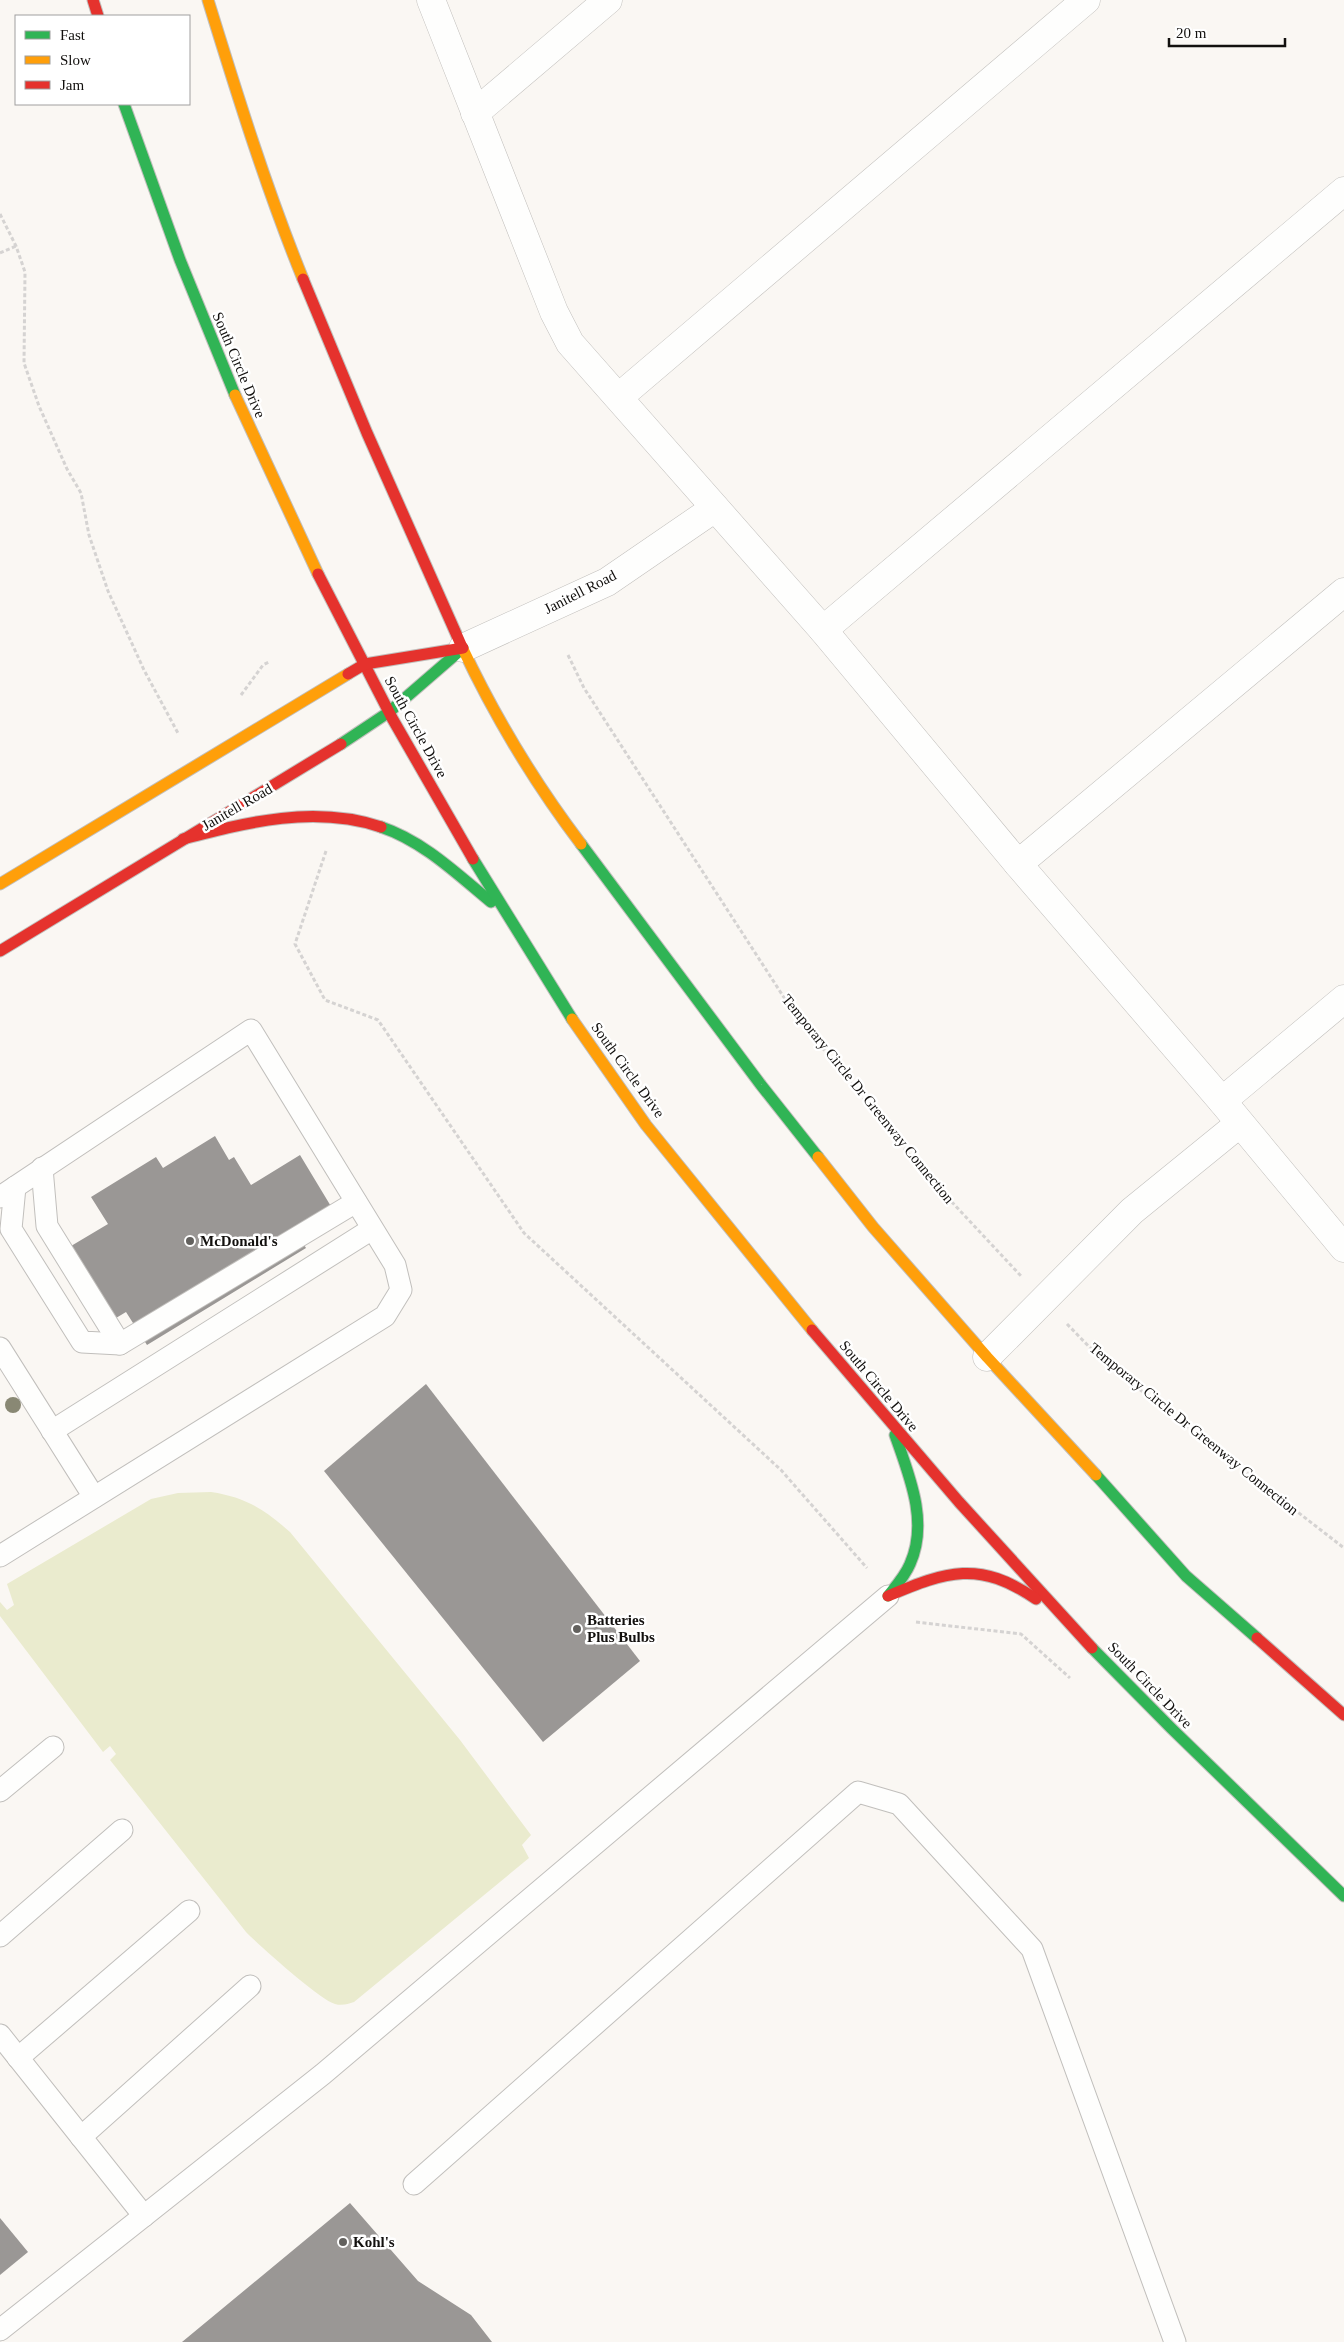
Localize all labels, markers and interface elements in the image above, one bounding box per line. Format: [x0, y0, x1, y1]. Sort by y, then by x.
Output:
legend [15, 15, 190, 105]
scale bar [1169, 15, 1285, 47]
text: 20 m [1176, 25, 1207, 41]
text: Fast [60, 27, 86, 43]
text: Slow [60, 52, 91, 68]
text: Jam [60, 77, 84, 93]
street label: South Circle Drive [209, 310, 269, 421]
street label: Janitell Road [541, 567, 619, 617]
street label: South Circle Drive [382, 674, 451, 781]
street label: Janitell Road [199, 780, 276, 834]
street label: Temporary Circle Dr Greenway Connection [779, 991, 958, 1207]
street label: South Circle Drive [588, 1019, 668, 1121]
place label: McDonald's [200, 1233, 278, 1249]
marker: McDonald's [184, 1235, 196, 1247]
street label: South Circle Drive [836, 1337, 922, 1435]
street label: Temporary Circle Dr Greenway Connection [1086, 1340, 1302, 1519]
place label: Batteries Plus Bulbs [587, 1612, 655, 1645]
marker: Batteries Plus Bulbs [571, 1623, 583, 1635]
street label: South Circle Drive [1105, 1639, 1195, 1732]
place label: Kohl's [353, 2234, 395, 2250]
marker: Kohl's [337, 2236, 349, 2248]

